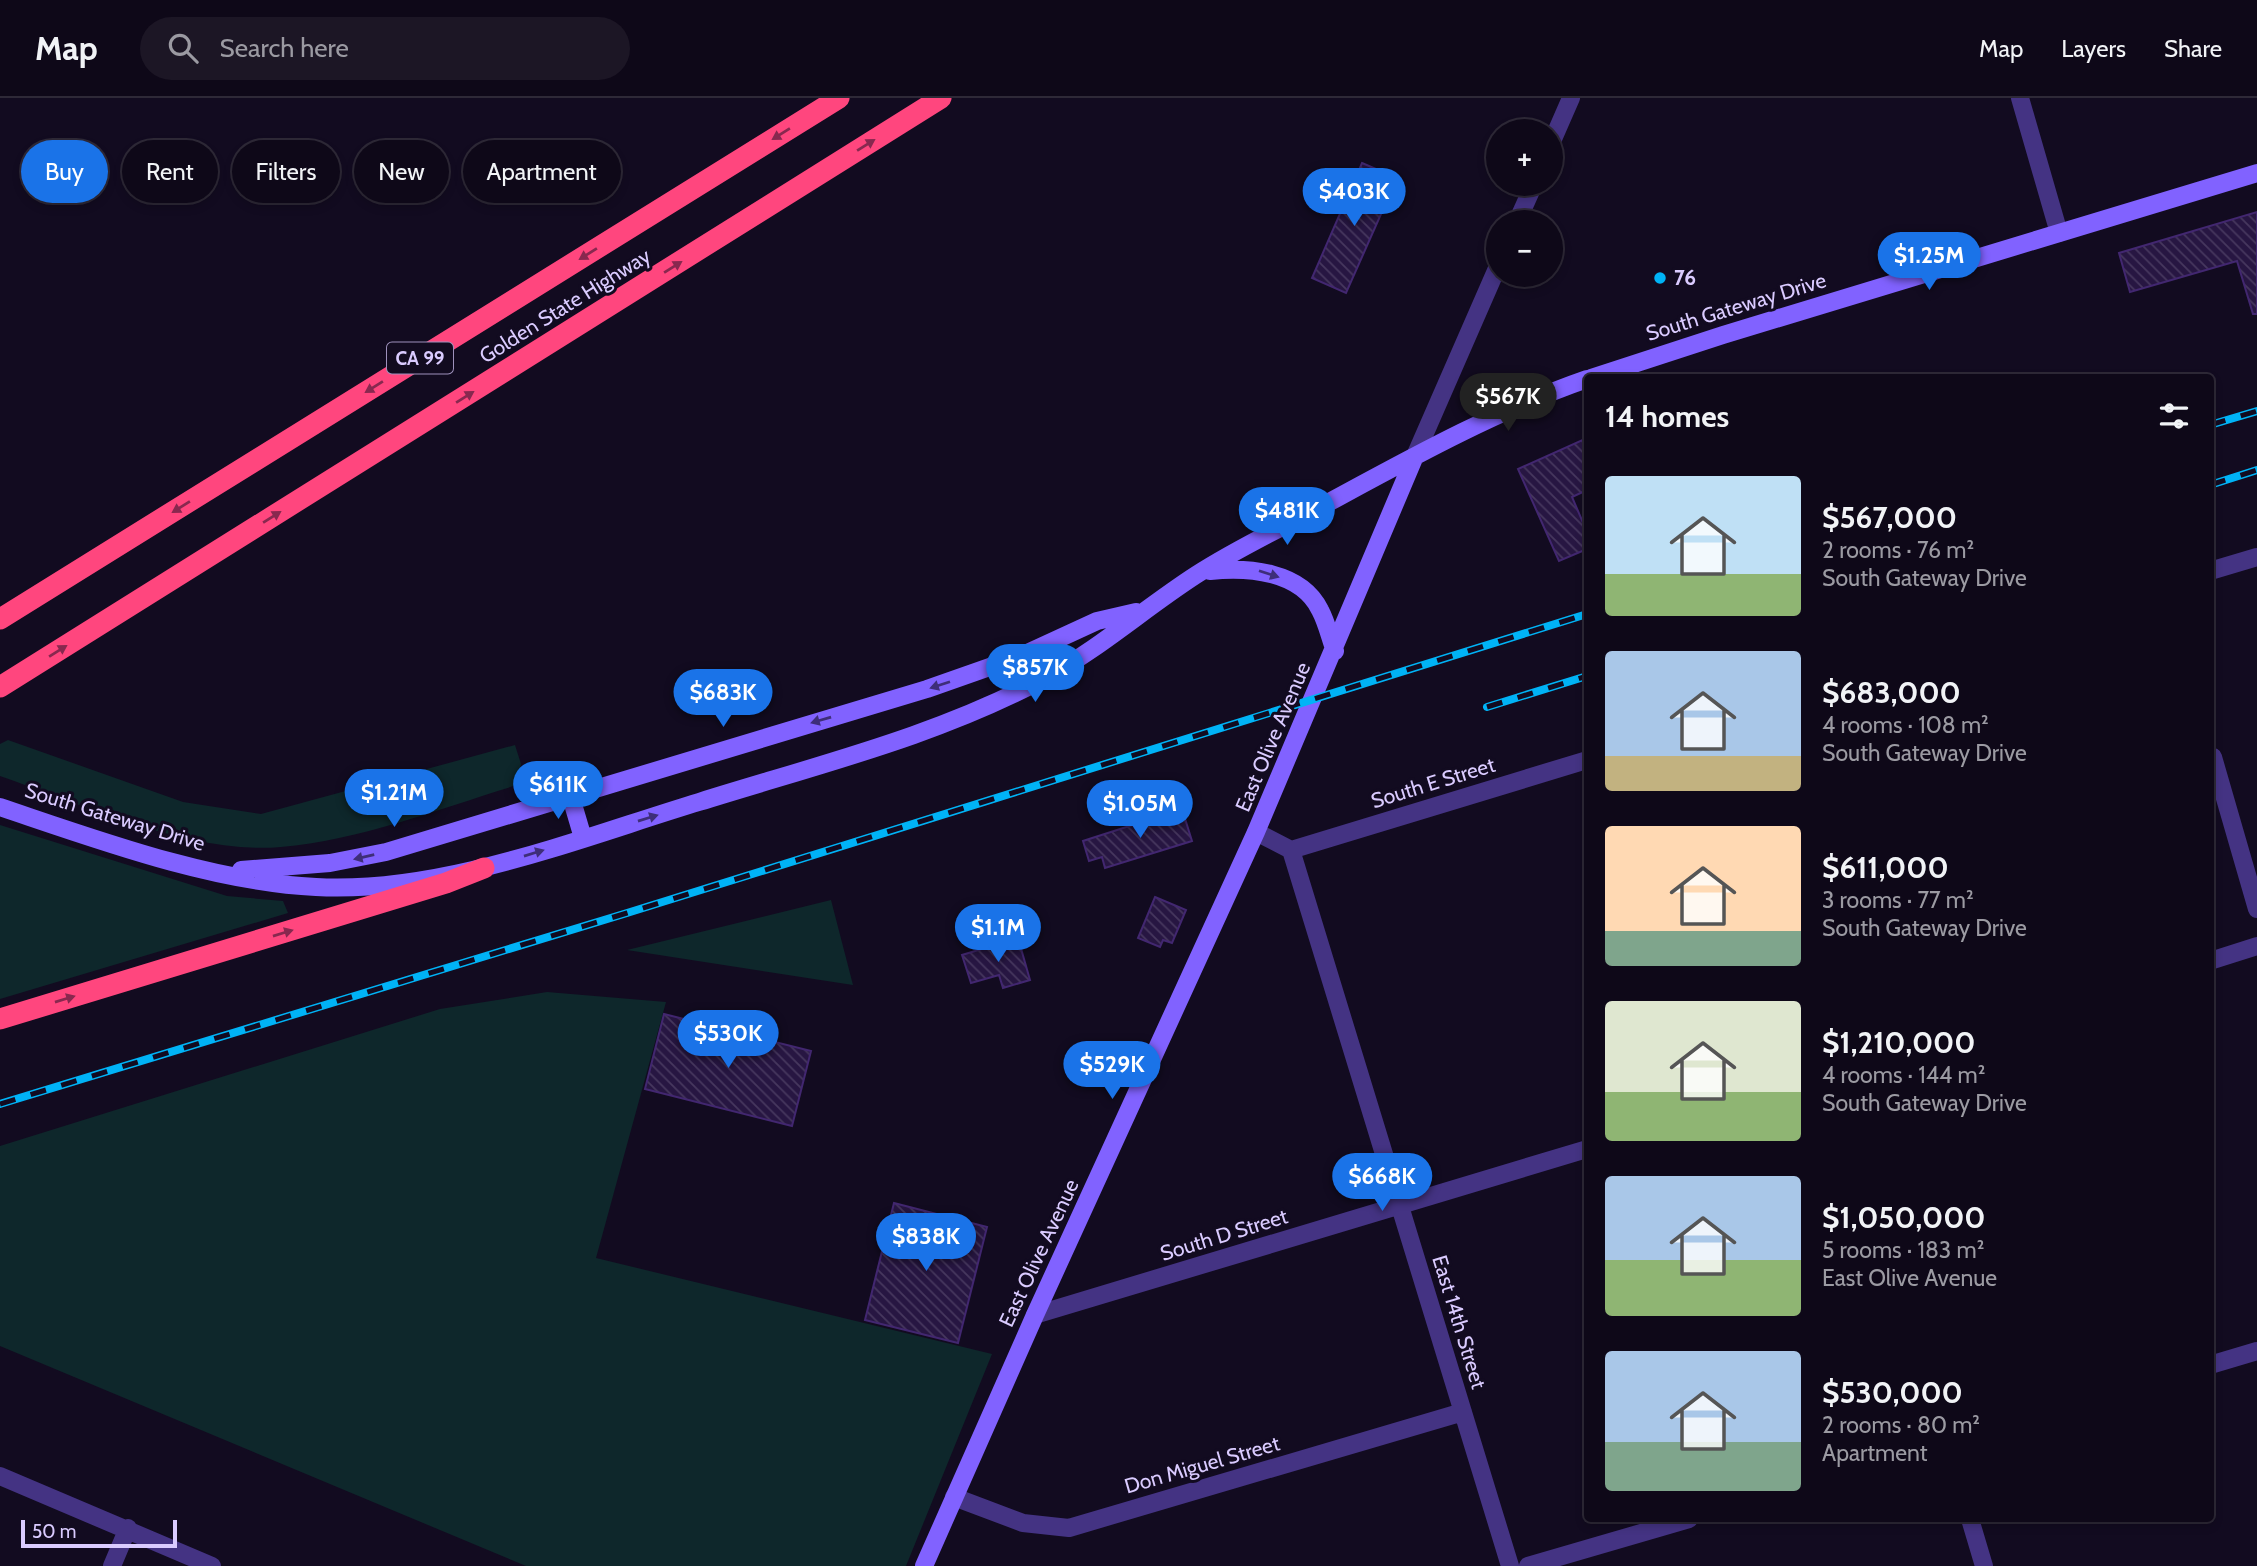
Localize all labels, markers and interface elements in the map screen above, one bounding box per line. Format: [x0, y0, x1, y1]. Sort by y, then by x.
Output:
search box [140, 17, 630, 80]
text: Map [35, 28, 98, 68]
icon: search [164, 29, 202, 67]
text: Search here [220, 32, 349, 64]
text: Map [1979, 34, 2023, 63]
text: Layers [2061, 34, 2126, 63]
text: Share [2164, 34, 2222, 63]
map controls [1486, 119, 1563, 287]
button: + [1486, 119, 1563, 196]
one-way arrow [772, 128, 791, 140]
one-way arrow [856, 139, 875, 152]
chip: Buy [21, 140, 108, 203]
chip: Rent [122, 140, 218, 203]
chip: Filters [232, 140, 340, 203]
chip: New [354, 140, 449, 203]
chip: Apartment [463, 140, 621, 203]
pin: $403K [1305, 169, 1403, 228]
text: $403K [1319, 177, 1389, 205]
button: − [1486, 210, 1563, 287]
pin: $1.25M [1872, 232, 1986, 292]
text: $1.25M [1894, 241, 1964, 269]
street label: Golden State Highway [475, 243, 655, 368]
one-way arrow [578, 247, 598, 260]
one-way arrow [664, 260, 683, 273]
place label: 76 [1674, 265, 1696, 290]
street label: South Gateway Drive [1643, 267, 1829, 346]
marker: 76 [1652, 270, 1668, 286]
road number: CA 99 [387, 342, 453, 374]
pin: $567K [1459, 374, 1557, 433]
one-way arrow [364, 380, 383, 393]
text: $567K [1476, 382, 1540, 410]
one-way arrow [455, 390, 474, 403]
icon: filters [2155, 397, 2193, 435]
text: 14 homes [1605, 398, 1729, 435]
pin: $481K [1238, 488, 1336, 547]
text: $481K [1255, 496, 1319, 524]
text: $567,000 [1822, 499, 1957, 536]
one-way arrow [171, 500, 190, 513]
icon: home [1661, 504, 1745, 588]
one-way arrow [262, 511, 281, 524]
text: 2 rooms · 76 m² [1822, 536, 1974, 564]
text: South Gateway Drive [1822, 564, 2027, 592]
one-way arrow [1258, 569, 1279, 580]
one-way arrow [48, 644, 68, 657]
pin: $857K [986, 644, 1084, 704]
text: $857K [1002, 653, 1068, 681]
street label: East Olive Avenue [1230, 658, 1315, 815]
pin: $683K [674, 670, 772, 729]
text: $683,000 [1822, 674, 1961, 711]
text: $683K [690, 678, 756, 706]
icon: home [1661, 679, 1745, 763]
one-way arrow [930, 680, 951, 691]
text: 4 rooms · 108 m² [1822, 711, 1989, 739]
one-way arrow [811, 716, 832, 726]
text: South Gateway Drive [1822, 739, 2027, 767]
street label: South E Street [1368, 752, 1498, 813]
pin: $611K [509, 762, 607, 821]
pin: $1.21M [337, 770, 451, 829]
text: $611K [529, 770, 587, 798]
street label: South Gateway Drive [22, 777, 208, 856]
text: $1.21M [361, 778, 427, 806]
pin: $1.05M [1083, 780, 1197, 840]
text: $1.05M [1103, 789, 1177, 817]
one-way arrow [638, 812, 659, 822]
one-way arrow [523, 847, 544, 857]
text: $611,000 [1822, 849, 1949, 886]
one-way arrow [353, 851, 375, 862]
icon: home [1661, 854, 1745, 938]
text: 3 rooms · 77 m² [1822, 886, 1974, 914]
pin: $1.1M [949, 904, 1047, 964]
text: $1.1M [971, 913, 1025, 941]
text: South Gateway Drive [1822, 914, 2027, 942]
one-way arrow [273, 927, 294, 937]
one-way arrow [55, 993, 76, 1003]
pin: $530K [679, 1010, 777, 1070]
text: $530K [694, 1019, 762, 1047]
text: $1,210,000 [1822, 1024, 1975, 1061]
icon: home [1661, 1029, 1745, 1113]
pin: $529K [1063, 1042, 1161, 1101]
text: $529K [1079, 1050, 1145, 1078]
text: 4 rooms · 144 m² [1822, 1061, 1985, 1089]
text: South Gateway Drive [1822, 1089, 2027, 1117]
pin: $668K [1333, 1154, 1431, 1213]
text: $668K [1348, 1162, 1416, 1190]
street label: East Olive Avenue [993, 1175, 1084, 1331]
text: $1,050,000 [1822, 1199, 1986, 1236]
street label: South D Street [1157, 1203, 1291, 1266]
icon: home [1661, 1204, 1745, 1288]
pin: $838K [877, 1214, 975, 1273]
text: $838K [892, 1222, 960, 1250]
text: 5 rooms · 183 m² [1822, 1236, 1984, 1264]
street label: East 14th Street [1427, 1252, 1492, 1392]
text: East Olive Avenue [1822, 1264, 1997, 1292]
text: $530,000 [1822, 1374, 1963, 1411]
icon: home [1661, 1379, 1745, 1463]
text: 2 rooms · 80 m² [1822, 1411, 1980, 1439]
street label: Don Miguel Street [1121, 1430, 1282, 1499]
text: Apartment [1822, 1439, 1927, 1467]
scale bar [21, 1517, 177, 1549]
text: 50 m [32, 1520, 76, 1543]

